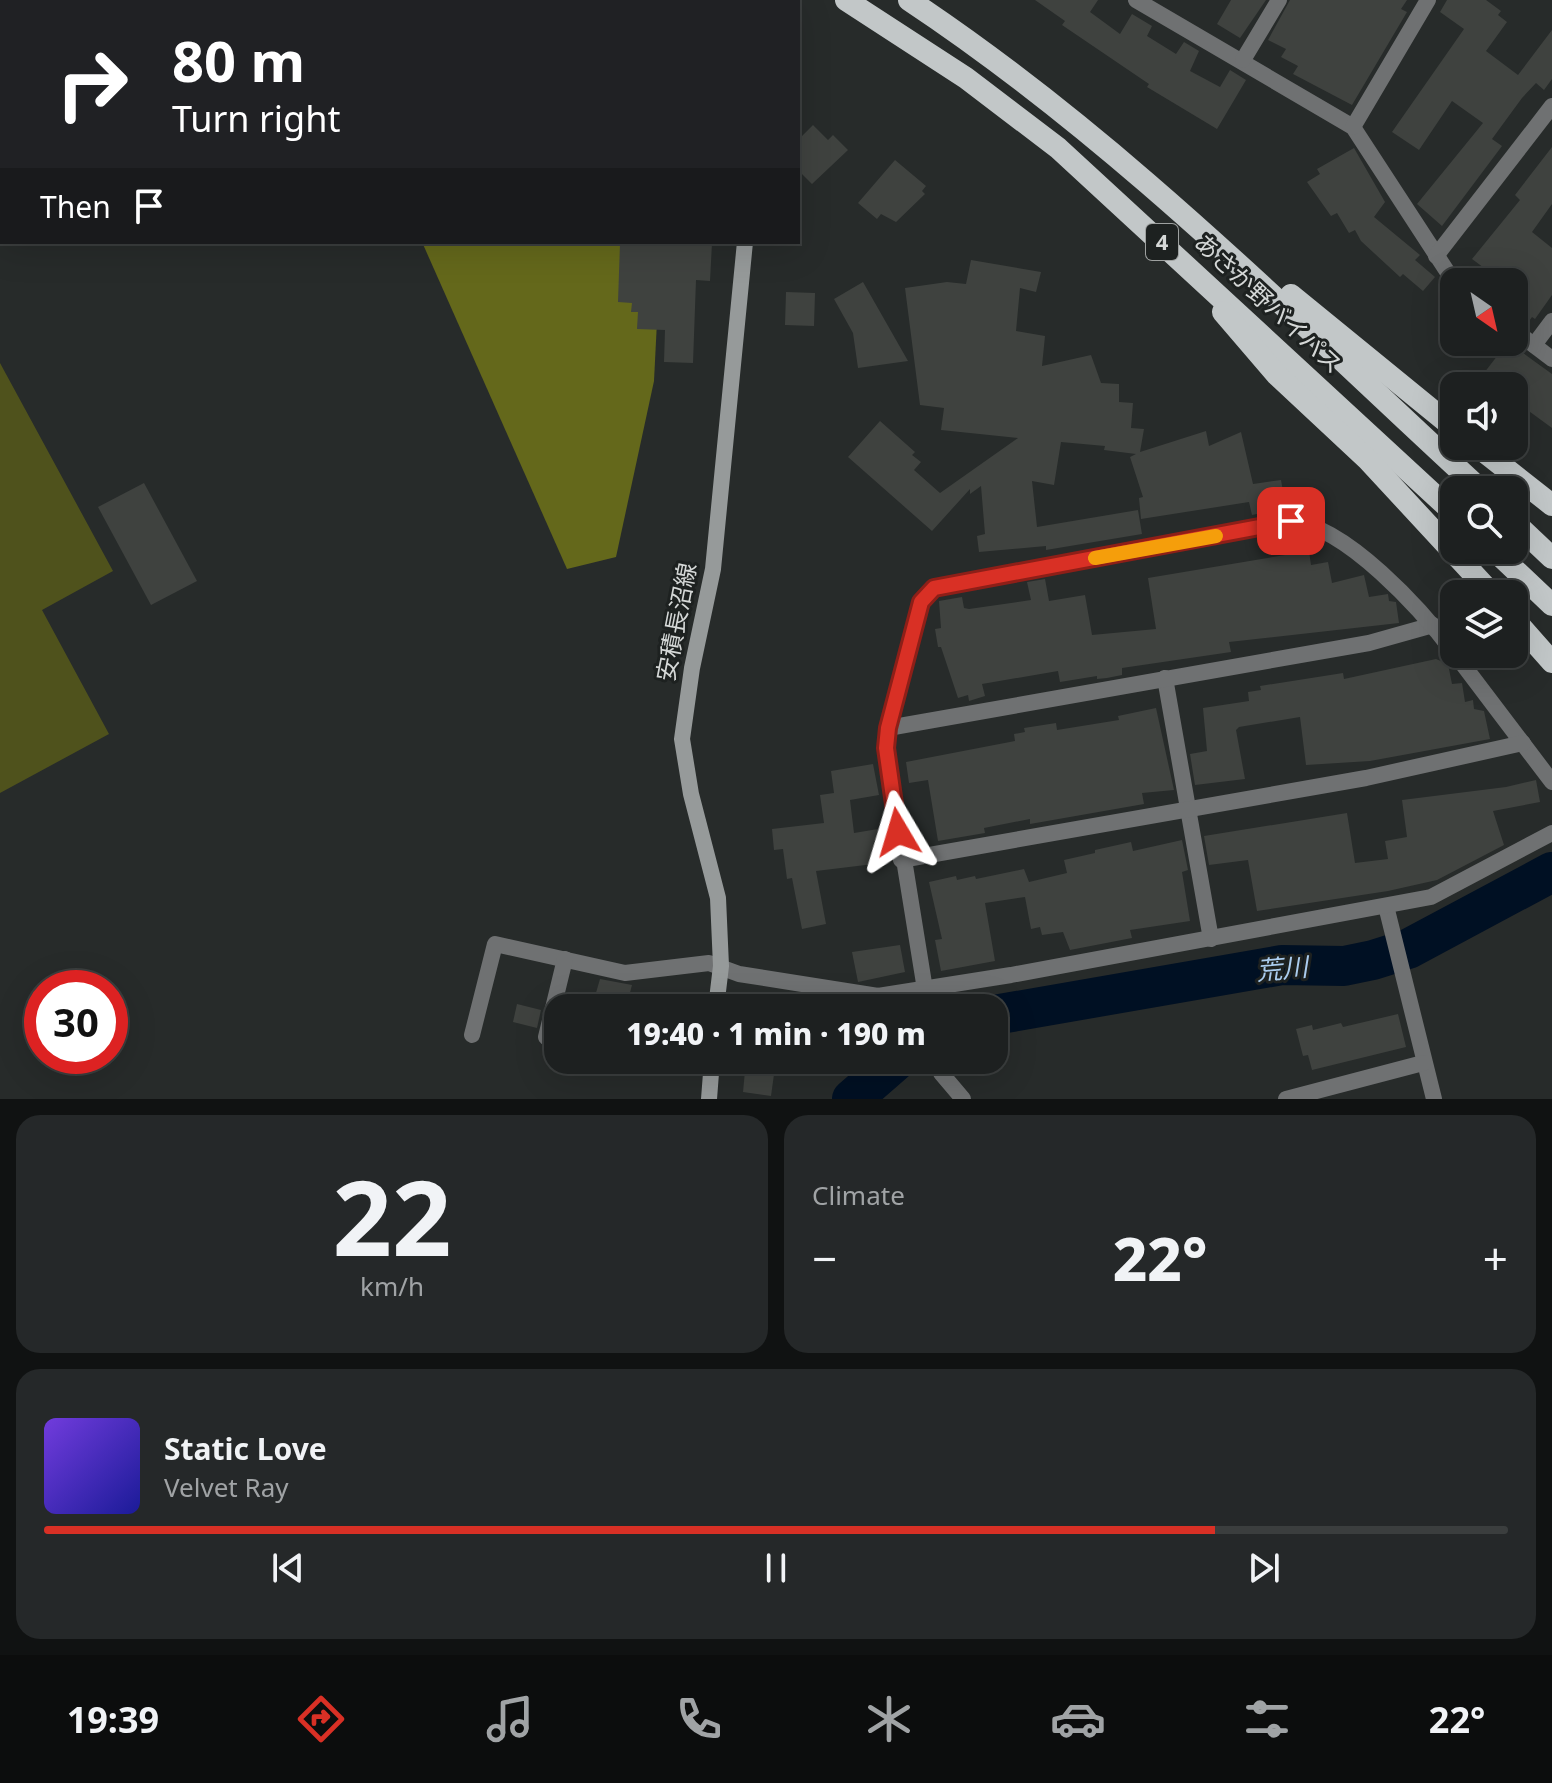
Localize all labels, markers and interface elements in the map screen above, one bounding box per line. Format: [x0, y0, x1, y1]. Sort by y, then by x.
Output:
text: 80 m [172, 22, 305, 98]
icon: right [40, 32, 144, 136]
text: Turn right [172, 94, 340, 143]
icon: arrive [127, 184, 171, 228]
text: Then [40, 186, 111, 227]
road number: 4 [1146, 224, 1178, 260]
street label: あさか野バイパス [1188, 226, 1350, 380]
north arrow [1440, 268, 1528, 356]
map controls [1440, 268, 1528, 668]
button: sound [1440, 372, 1528, 460]
button: search [1440, 476, 1528, 564]
pin [1257, 487, 1325, 555]
icon: arrive [1269, 499, 1313, 543]
street label: 安積長沼線 [648, 560, 703, 684]
button: layers [1440, 580, 1528, 668]
position arrow [856, 790, 940, 874]
water label: 荒川 [1254, 948, 1312, 988]
speed limit sign: 30 [24, 970, 128, 1074]
text: 19:40 · 1 min · 190 m [626, 1013, 926, 1054]
text: 22 [333, 1145, 451, 1286]
text: Climate [812, 1177, 905, 1213]
text: 22° [1113, 1217, 1207, 1299]
text: − [812, 1228, 837, 1288]
text: + [1483, 1228, 1508, 1288]
text: km/h [360, 1268, 424, 1304]
text: Static Love [164, 1428, 327, 1469]
text: Velvet Ray [164, 1469, 289, 1505]
icon: previous [266, 1546, 310, 1590]
icon: pause [754, 1546, 798, 1590]
icon: next [1242, 1546, 1286, 1590]
icon: directions [293, 1691, 349, 1747]
icon: music [482, 1691, 538, 1747]
icon: phone [671, 1691, 727, 1747]
icon: climate [861, 1691, 917, 1747]
icon: car [1050, 1691, 1106, 1747]
icon: filters [1239, 1691, 1295, 1747]
text: 19:39 [67, 1695, 159, 1744]
text: 22° [1429, 1695, 1485, 1744]

